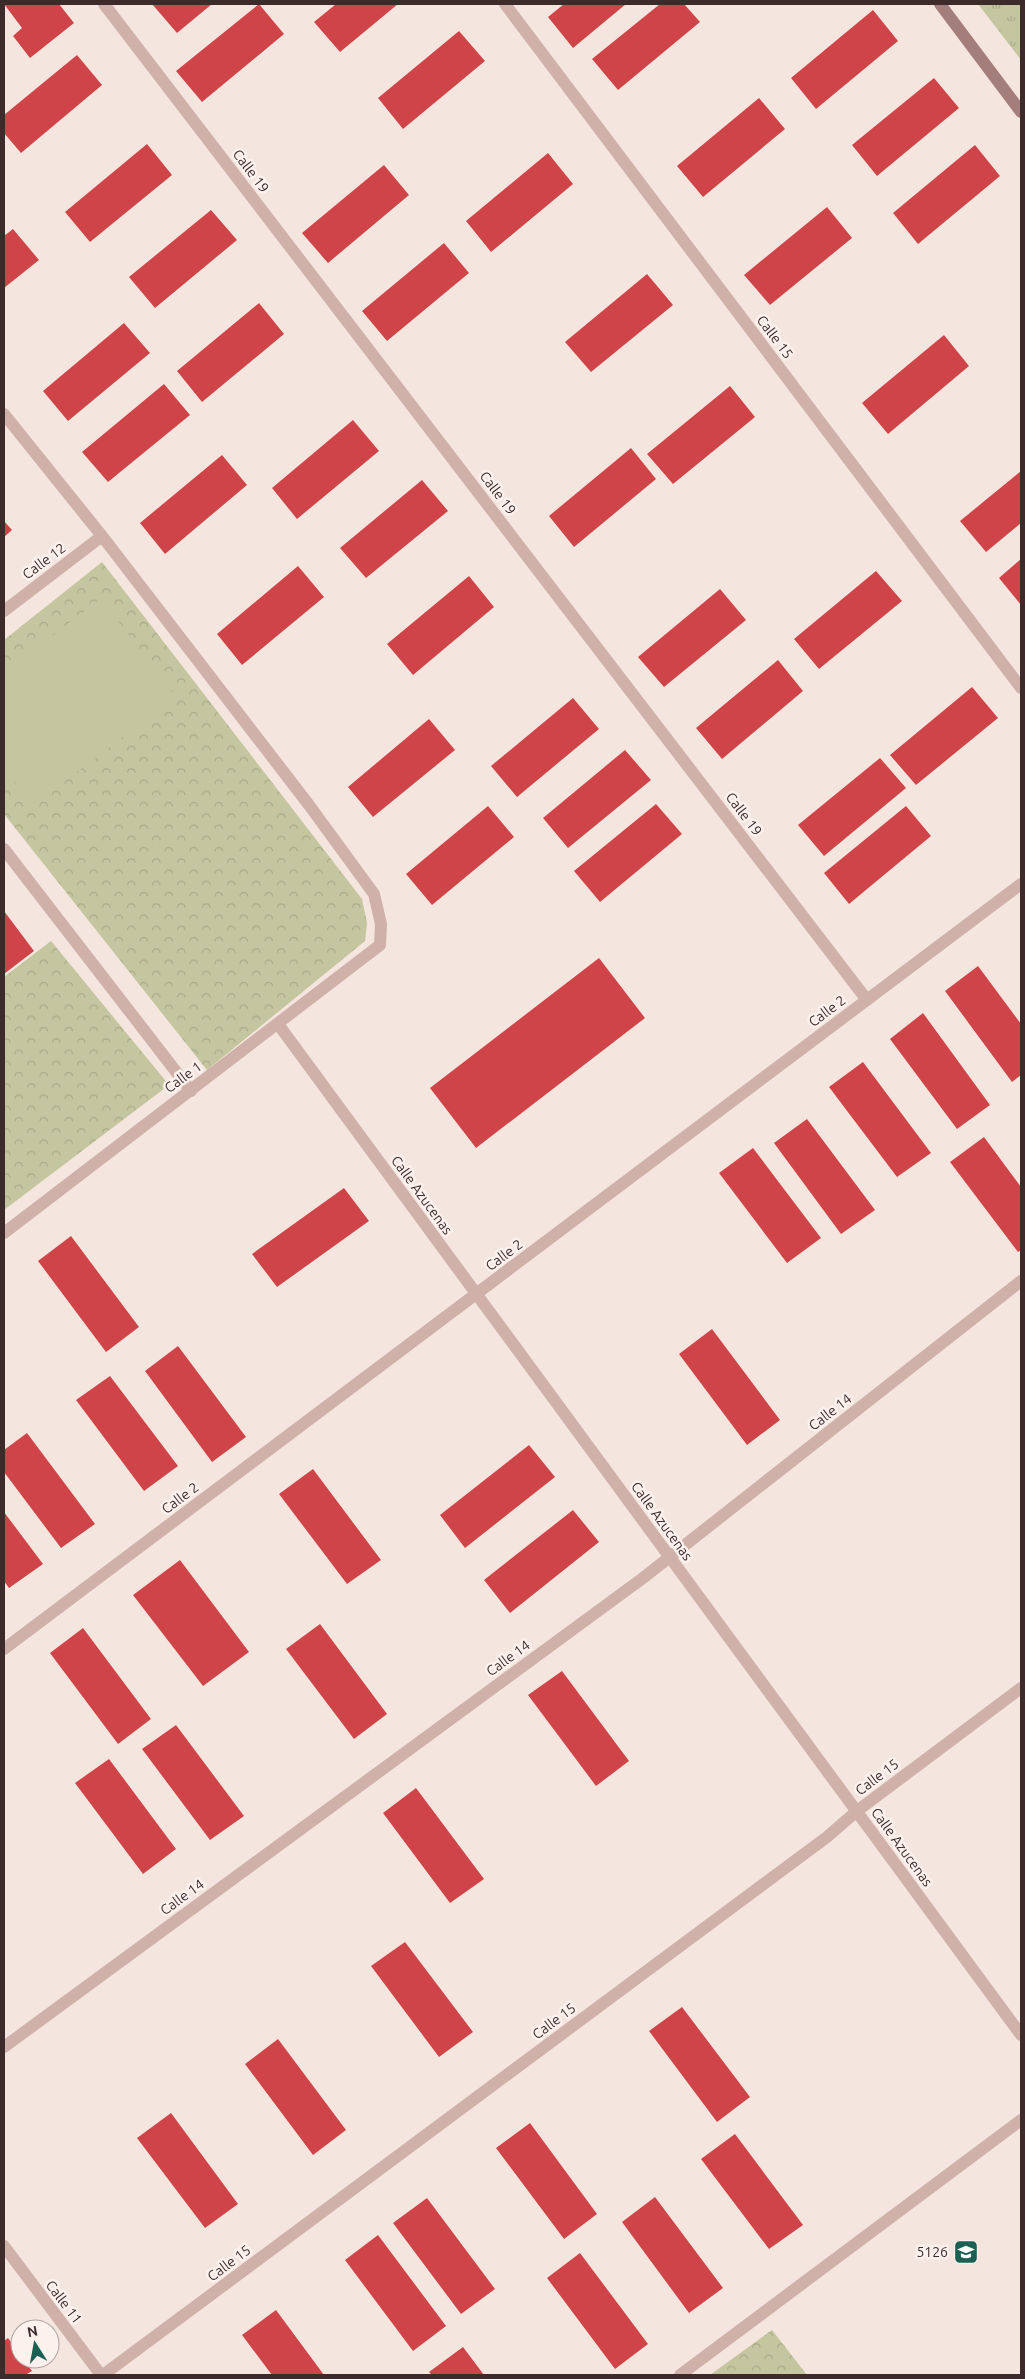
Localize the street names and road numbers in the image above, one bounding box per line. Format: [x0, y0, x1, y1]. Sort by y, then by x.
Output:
street label: Calle 19 [230, 146, 272, 196]
street label: Calle 15 [754, 312, 796, 362]
street label: Calle 19 [477, 468, 519, 518]
street label: Calle 12 [19, 540, 69, 582]
street label: Calle 19 [723, 789, 765, 839]
street label: Calle 2 [805, 992, 849, 1030]
street label: Calle 1 [161, 1058, 205, 1096]
street label: Calle Azucenas [388, 1153, 456, 1237]
street label: Calle 2 [482, 1236, 526, 1274]
street label: Calle 14 [805, 1390, 855, 1434]
street label: Calle 2 [158, 1479, 202, 1517]
street label: Calle Azucenas [628, 1479, 696, 1563]
street label: Calle 14 [483, 1637, 533, 1679]
street label: Calle 15 [852, 1756, 902, 1798]
street label: Calle Azucenas [868, 1805, 936, 1889]
street label: Calle 14 [157, 1876, 207, 1918]
street label: Calle 15 [529, 2000, 579, 2042]
street label: Calle 15 [204, 2242, 254, 2284]
street label: Calle 11 [43, 2277, 85, 2327]

